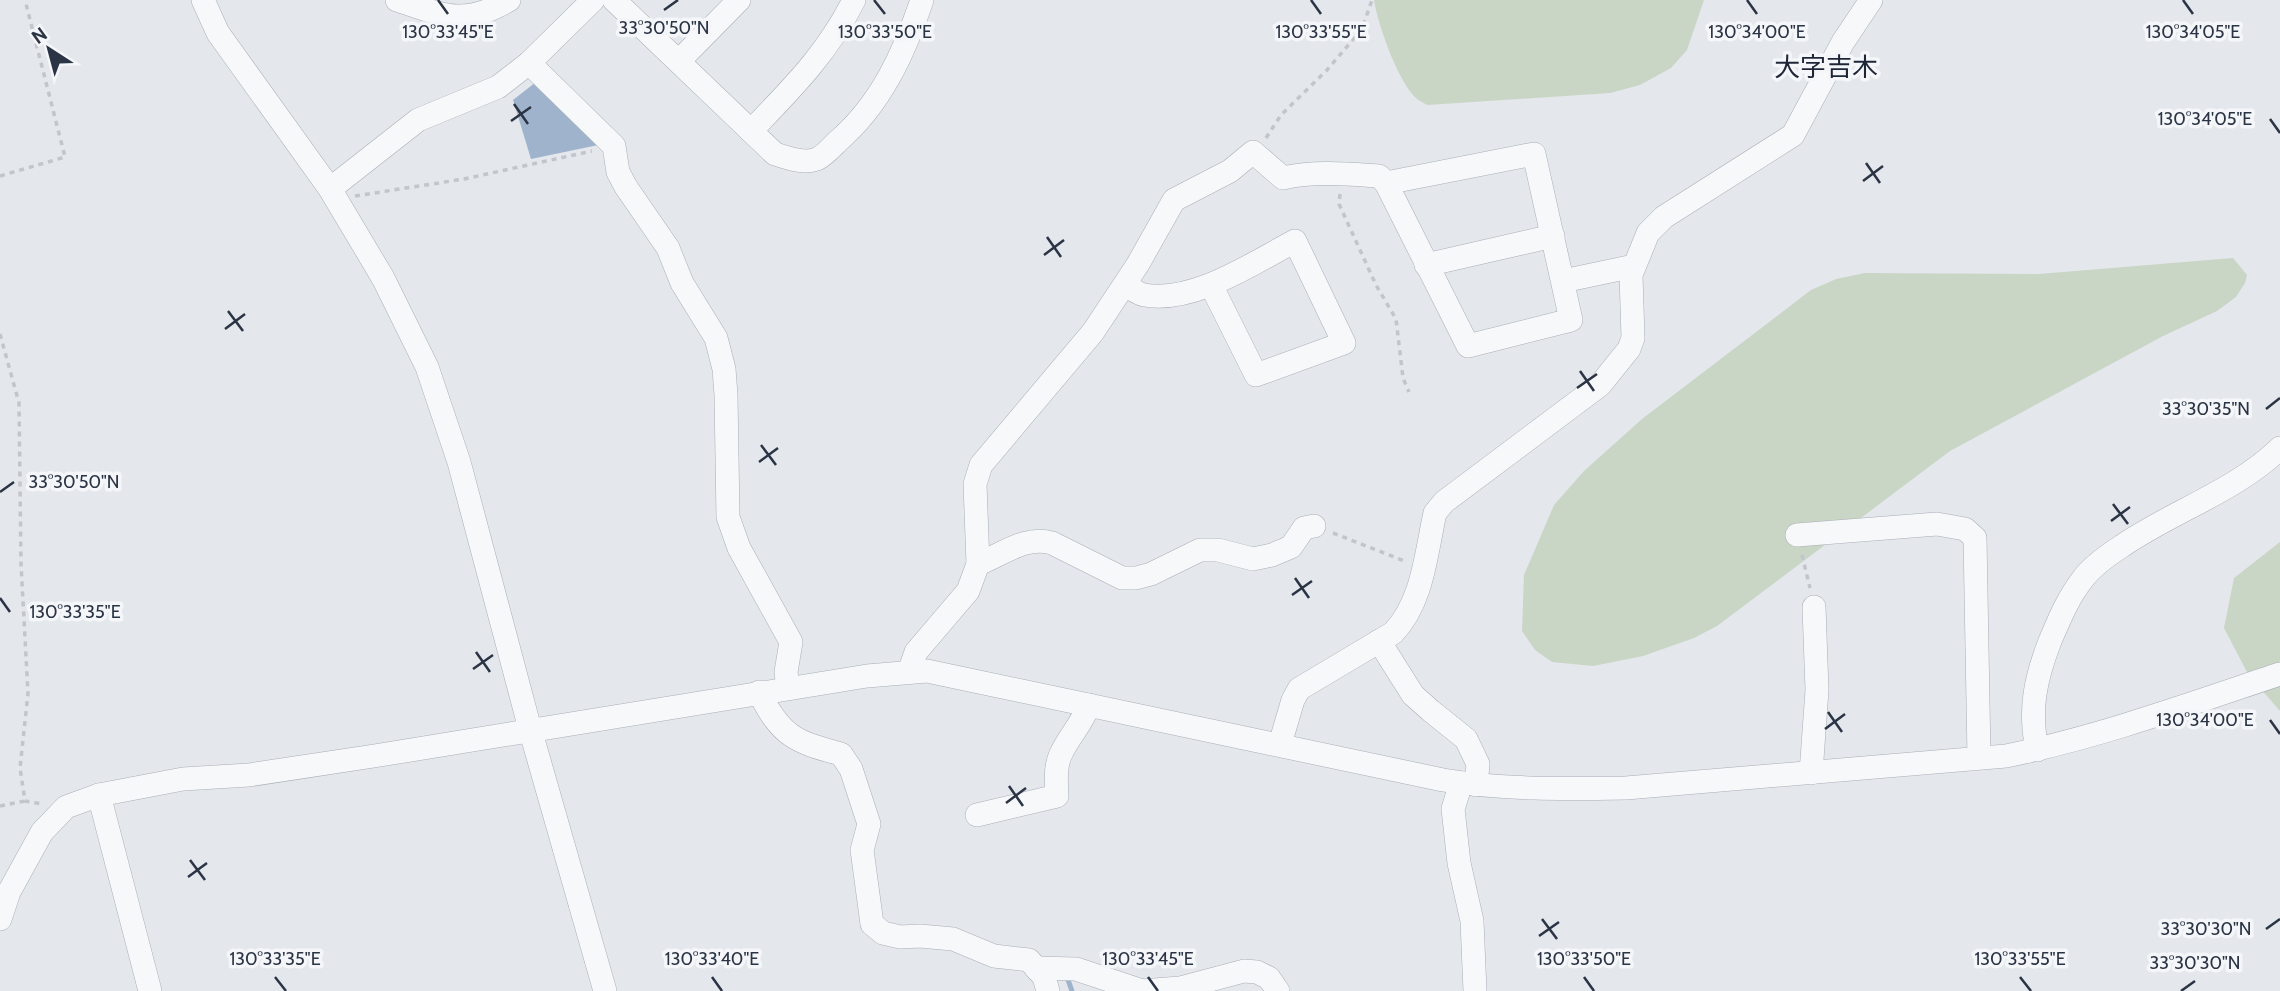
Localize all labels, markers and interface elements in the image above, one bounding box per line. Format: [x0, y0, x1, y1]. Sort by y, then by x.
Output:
north arrow [14, 14, 84, 84]
text: 33°30'50"N [619, 17, 709, 39]
text: 130°33'45"E [402, 21, 494, 43]
text: 130°33'50"E [838, 21, 932, 43]
text: 130°33'55"E [1275, 21, 1367, 43]
text: 130°34'00"E [1708, 21, 1806, 43]
text: 130°34'05"E [2146, 21, 2240, 43]
text: N [27, 22, 51, 49]
district label: 大字吉木 [1774, 51, 1878, 83]
text: 130°34'05"E [2158, 108, 2252, 130]
text: 33°30'35"N [2162, 398, 2250, 420]
text: 33°30'50"N [29, 471, 119, 493]
text: 130°33'35"E [29, 601, 121, 623]
text: 130°34'00"E [2156, 709, 2254, 731]
text: 33°30'30"N [2161, 918, 2251, 940]
text: 130°33'35"E [229, 948, 321, 970]
text: 130°33'40"E [665, 948, 759, 970]
text: 130°33'45"E [1102, 948, 1194, 970]
text: 130°33'50"E [1537, 948, 1631, 970]
text: 130°33'55"E [1974, 948, 2066, 970]
text: 33°30'30"N [2150, 952, 2240, 974]

